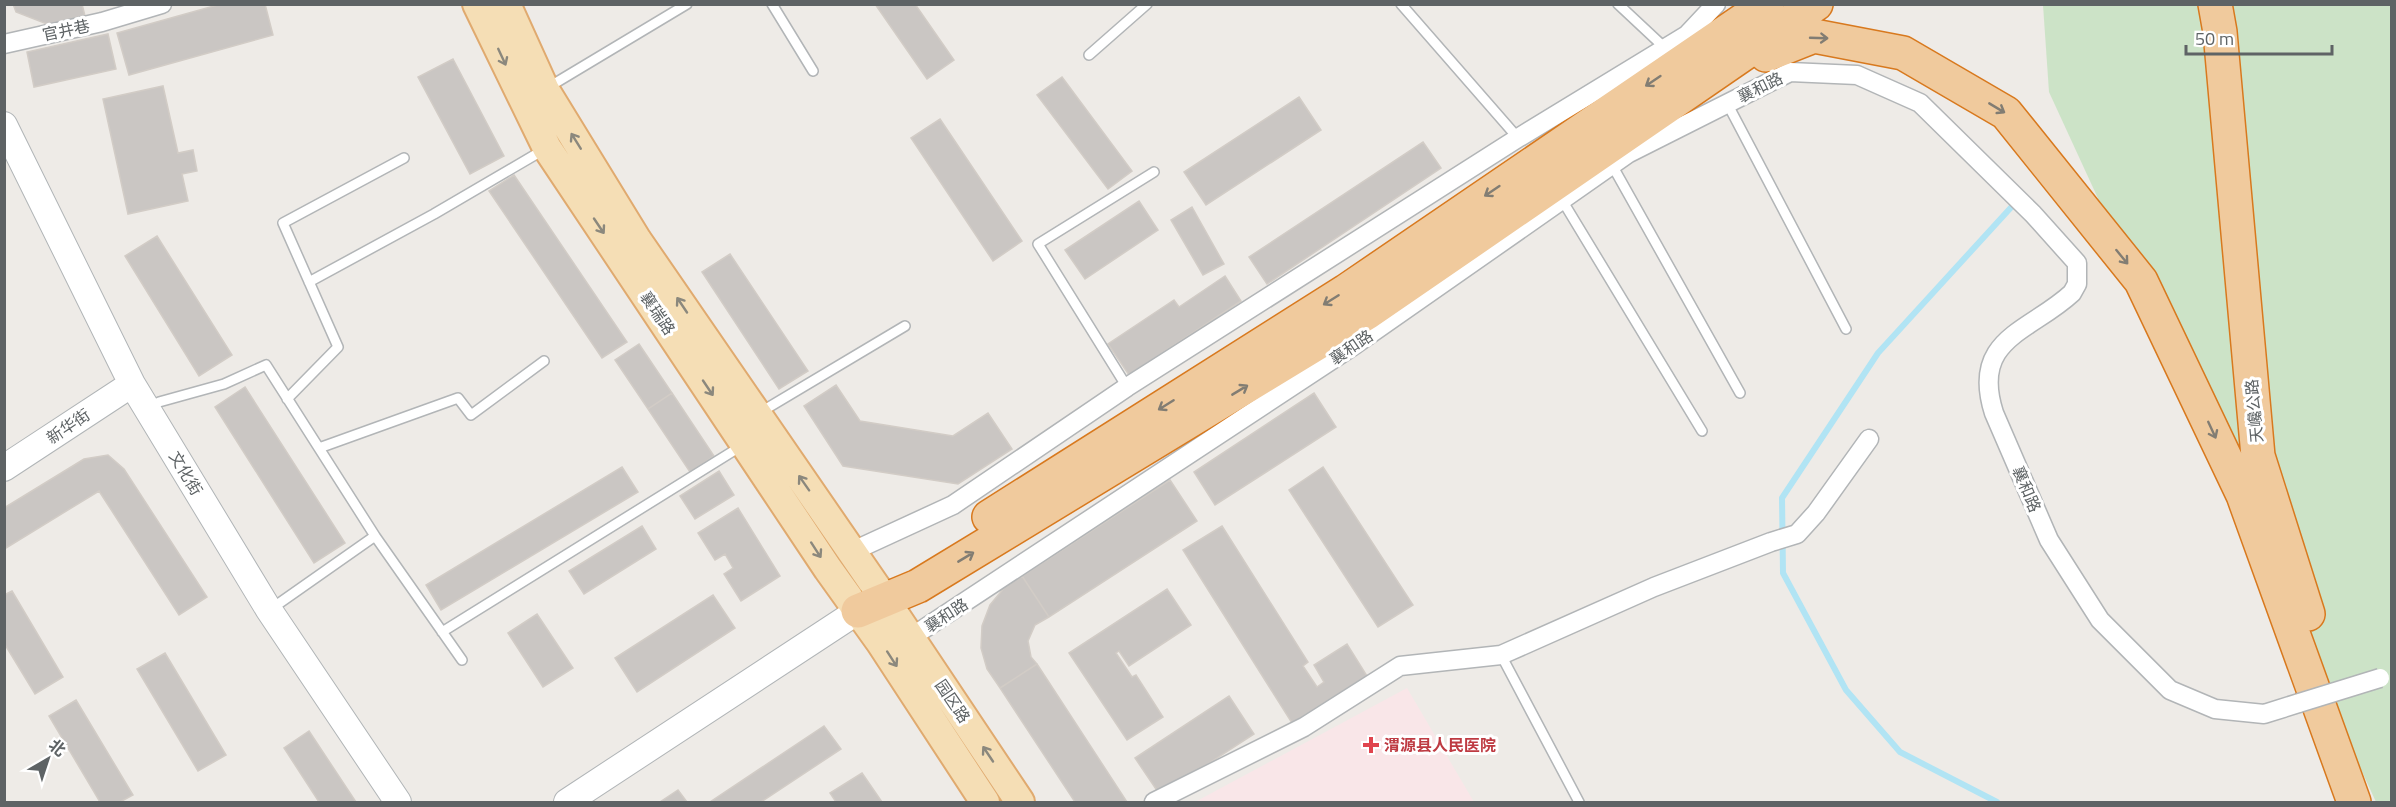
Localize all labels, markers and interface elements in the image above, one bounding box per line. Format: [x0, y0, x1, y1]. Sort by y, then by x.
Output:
street label: 官井巷 [40, 13, 92, 47]
scale bar [2186, 18, 2332, 56]
text: 50 m [2195, 25, 2234, 52]
one-way arrow [1809, 32, 1828, 44]
one-way arrow [497, 48, 509, 66]
street label: 襄和路 [1733, 66, 1787, 108]
one-way arrow [1646, 75, 1662, 87]
one-way arrow [1988, 103, 2005, 115]
one-way arrow [570, 133, 582, 150]
one-way arrow [1484, 185, 1501, 197]
one-way arrow [593, 217, 605, 234]
one-way arrow [2116, 249, 2129, 265]
street label: 襄瑞路 [635, 286, 681, 340]
one-way arrow [1323, 295, 1340, 307]
one-way arrow [676, 297, 688, 314]
street label: 襄和路 [1324, 324, 1378, 370]
street label: 天巉公路 [2239, 378, 2269, 444]
one-way arrow [702, 379, 714, 395]
one-way arrow [1231, 383, 1248, 395]
one-way arrow [1158, 399, 1175, 411]
street label: 新华街 [41, 403, 95, 449]
one-way arrow [2206, 420, 2218, 438]
street label: 文化街 [163, 446, 209, 500]
street label: 襄和路 [2007, 462, 2047, 516]
one-way arrow [798, 475, 810, 492]
one-way arrow [810, 541, 822, 558]
one-way arrow [957, 550, 974, 562]
street label: 襄和路 [919, 592, 973, 638]
one-way arrow [885, 651, 898, 668]
street label: 园区路 [930, 674, 976, 728]
north arrow [18, 729, 78, 789]
text: 北 [44, 733, 71, 762]
place label: 渭源县人民医院 [1384, 733, 1496, 757]
marker: 渭源县人民医院 [1362, 736, 1380, 754]
one-way arrow [982, 746, 994, 763]

